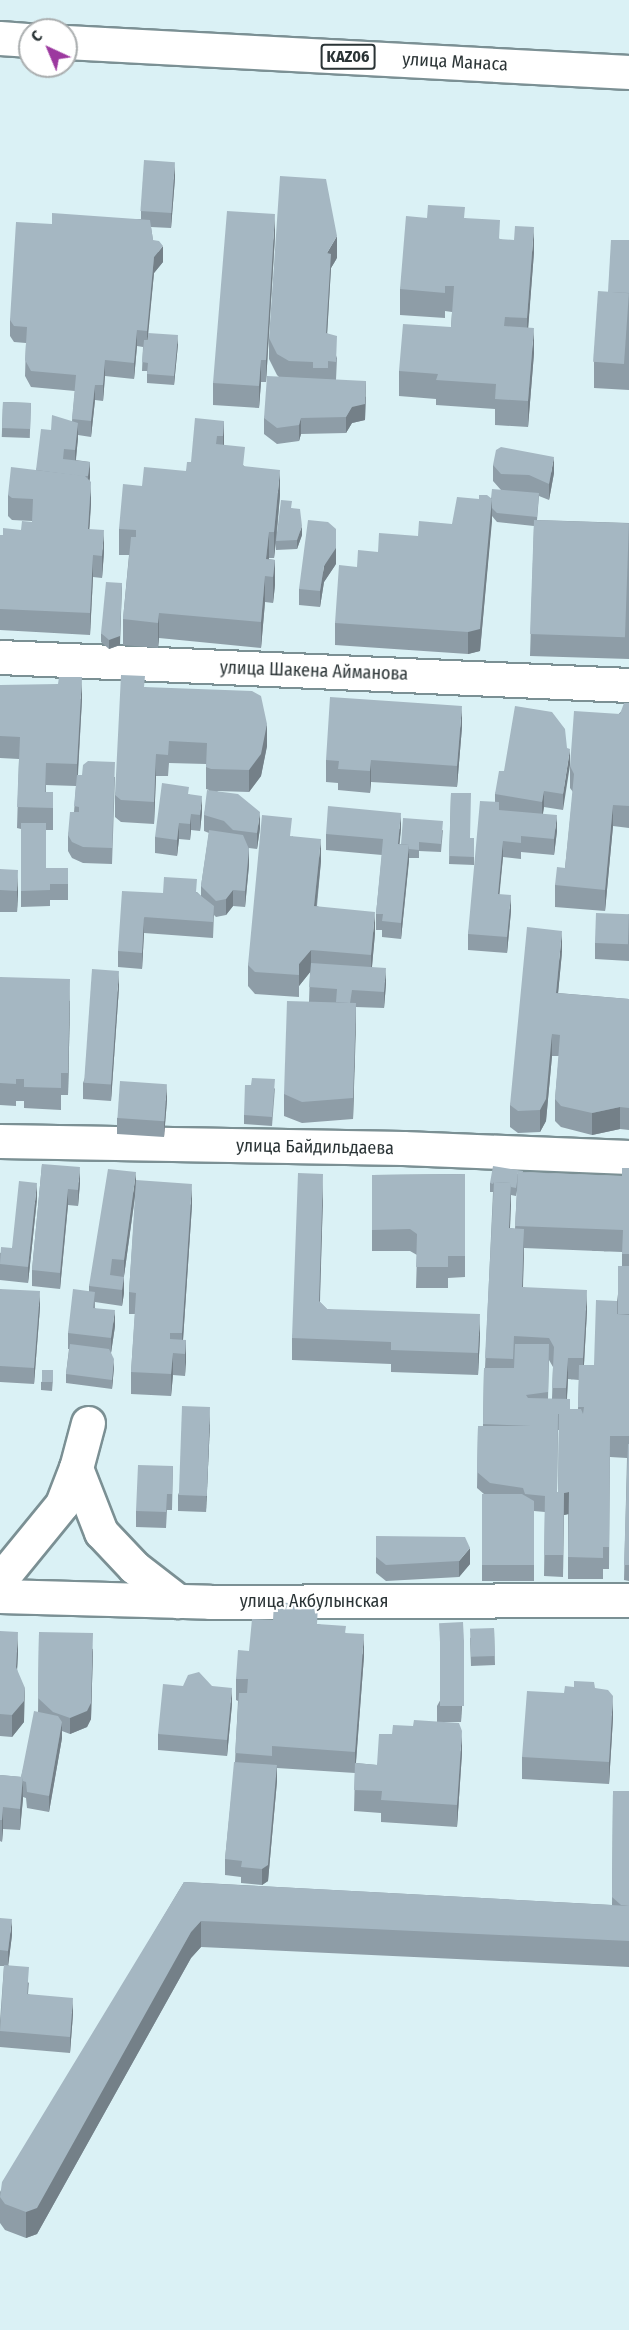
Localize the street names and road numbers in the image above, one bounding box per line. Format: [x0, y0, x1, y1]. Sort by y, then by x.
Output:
road number: KAZ06 [320, 44, 376, 70]
street label: улица Манаса [402, 48, 508, 76]
street label: улица Шакена Айманова [219, 657, 409, 685]
street label: улица Байдильдаева [236, 1135, 394, 1159]
street label: улица Акбулынская [240, 1590, 388, 1612]

